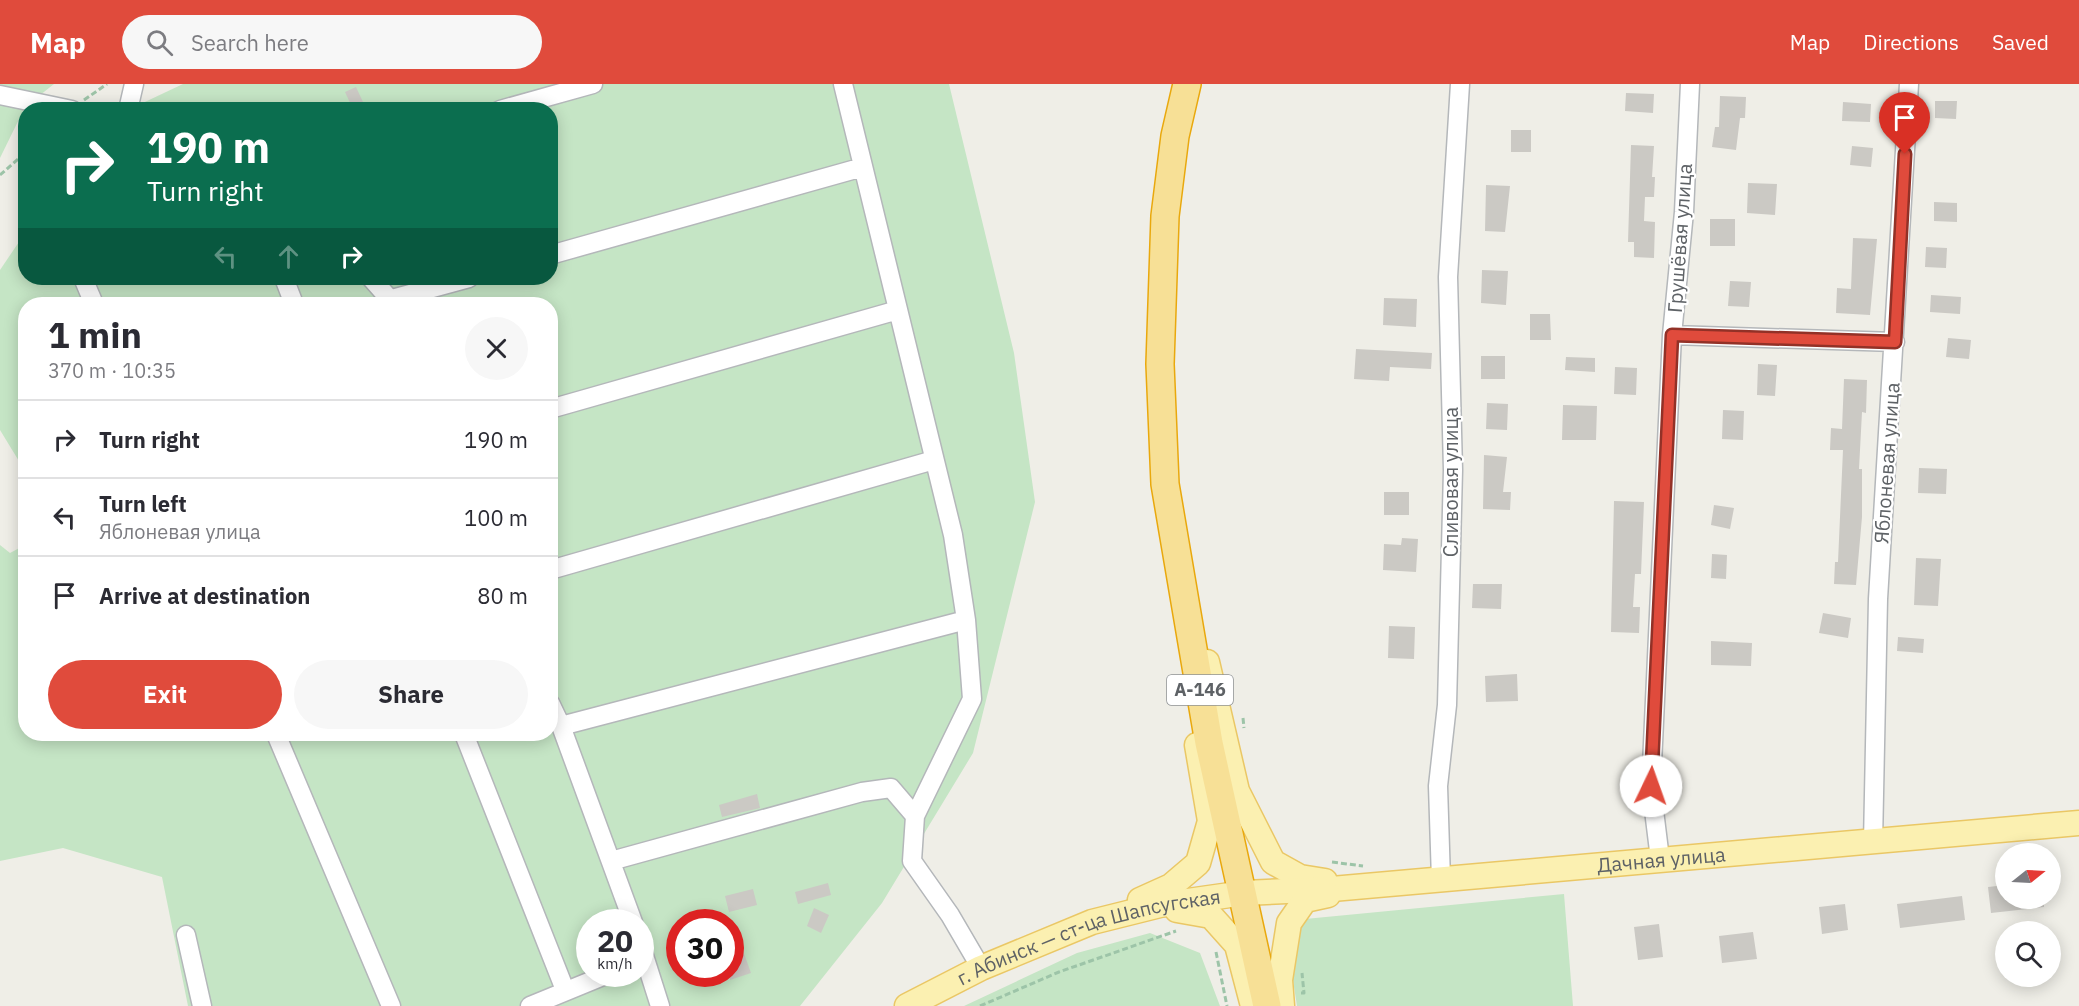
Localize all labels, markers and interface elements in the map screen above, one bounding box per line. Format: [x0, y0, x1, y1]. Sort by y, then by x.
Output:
search box [122, 15, 542, 69]
text: Map [30, 24, 86, 61]
icon: search [143, 26, 176, 59]
text: Search here [191, 28, 309, 57]
text: Map [1790, 28, 1830, 56]
text: Directions [1863, 28, 1959, 56]
text: Saved [1992, 28, 2049, 56]
pin [1879, 92, 1930, 154]
icon: arrive [1888, 101, 1921, 134]
text: 190 m [147, 120, 270, 175]
icon: right [48, 126, 126, 204]
street label: Грушёвая улица [1661, 162, 1698, 314]
text: Turn right [147, 173, 264, 208]
icon: left [209, 240, 242, 273]
icon: ahead [272, 240, 305, 273]
icon: right [335, 240, 368, 273]
text: 1 min [48, 311, 142, 358]
button: close [465, 317, 528, 380]
text: 370 m · 10:35 [48, 357, 176, 384]
street label: Яблоневая улица [1867, 381, 1906, 545]
street label: Сливовая улица [1437, 406, 1464, 557]
icon: right [48, 423, 81, 456]
text: Turn right [99, 425, 200, 454]
text: 190 m [464, 425, 528, 454]
text: Turn left [99, 489, 187, 518]
icon: left [48, 501, 81, 534]
text: 100 m [464, 503, 528, 532]
text: Яблоневая улица [99, 518, 261, 545]
icon: arrive [48, 579, 81, 612]
text: Arrive at destination [99, 581, 310, 610]
text: 80 m [477, 581, 528, 610]
button: Exit [48, 660, 282, 729]
button: Share [294, 660, 528, 729]
road number: А-146 [1167, 675, 1233, 705]
position arrow [1619, 754, 1683, 818]
street label: Дачная улица [1596, 840, 1727, 879]
north arrow [1995, 843, 2061, 909]
map controls [1995, 843, 2061, 987]
street label: г. Абинск — ст-ца Шапсугская [952, 883, 1222, 991]
speed limit sign: 30 [666, 909, 744, 987]
text: 20 [597, 921, 633, 960]
button: search [1995, 921, 2061, 987]
text: km/h [597, 954, 633, 973]

